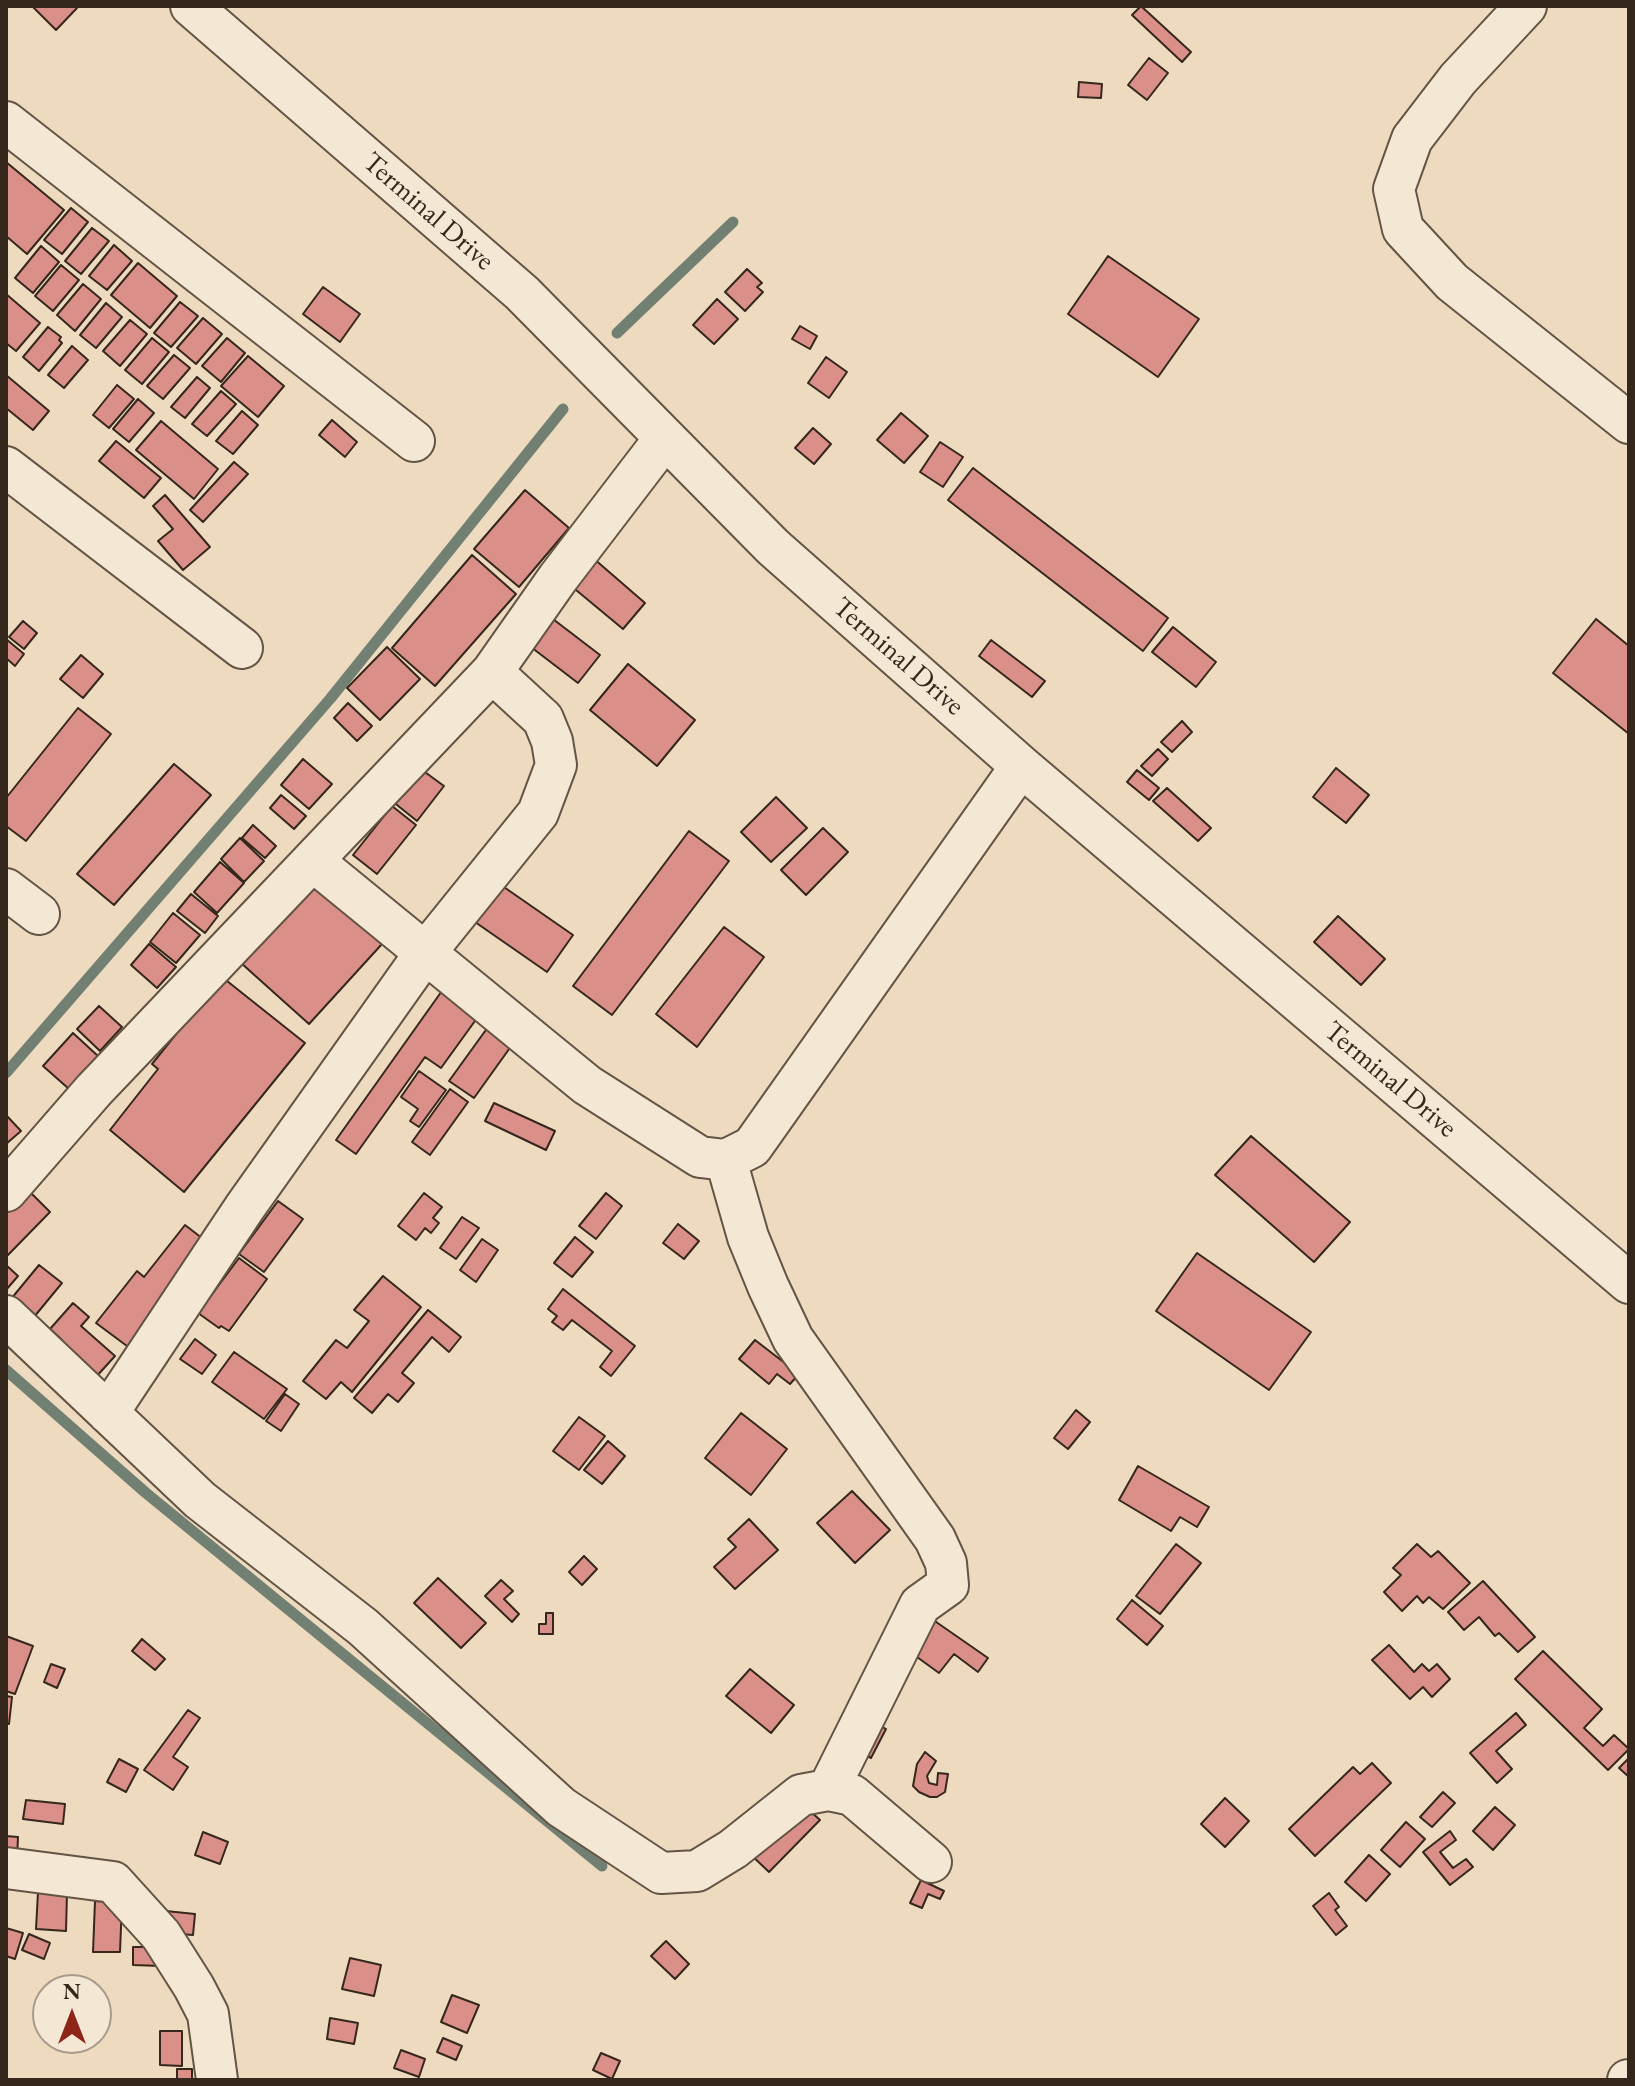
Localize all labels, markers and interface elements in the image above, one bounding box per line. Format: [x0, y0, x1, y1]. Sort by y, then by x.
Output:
street label: Terminal Drive [356, 146, 500, 278]
street label: Terminal Drive [826, 591, 970, 723]
street label: Terminal Drive [1317, 1015, 1463, 1145]
north arrow [32, 1974, 112, 2054]
text: N [63, 1977, 81, 2006]

